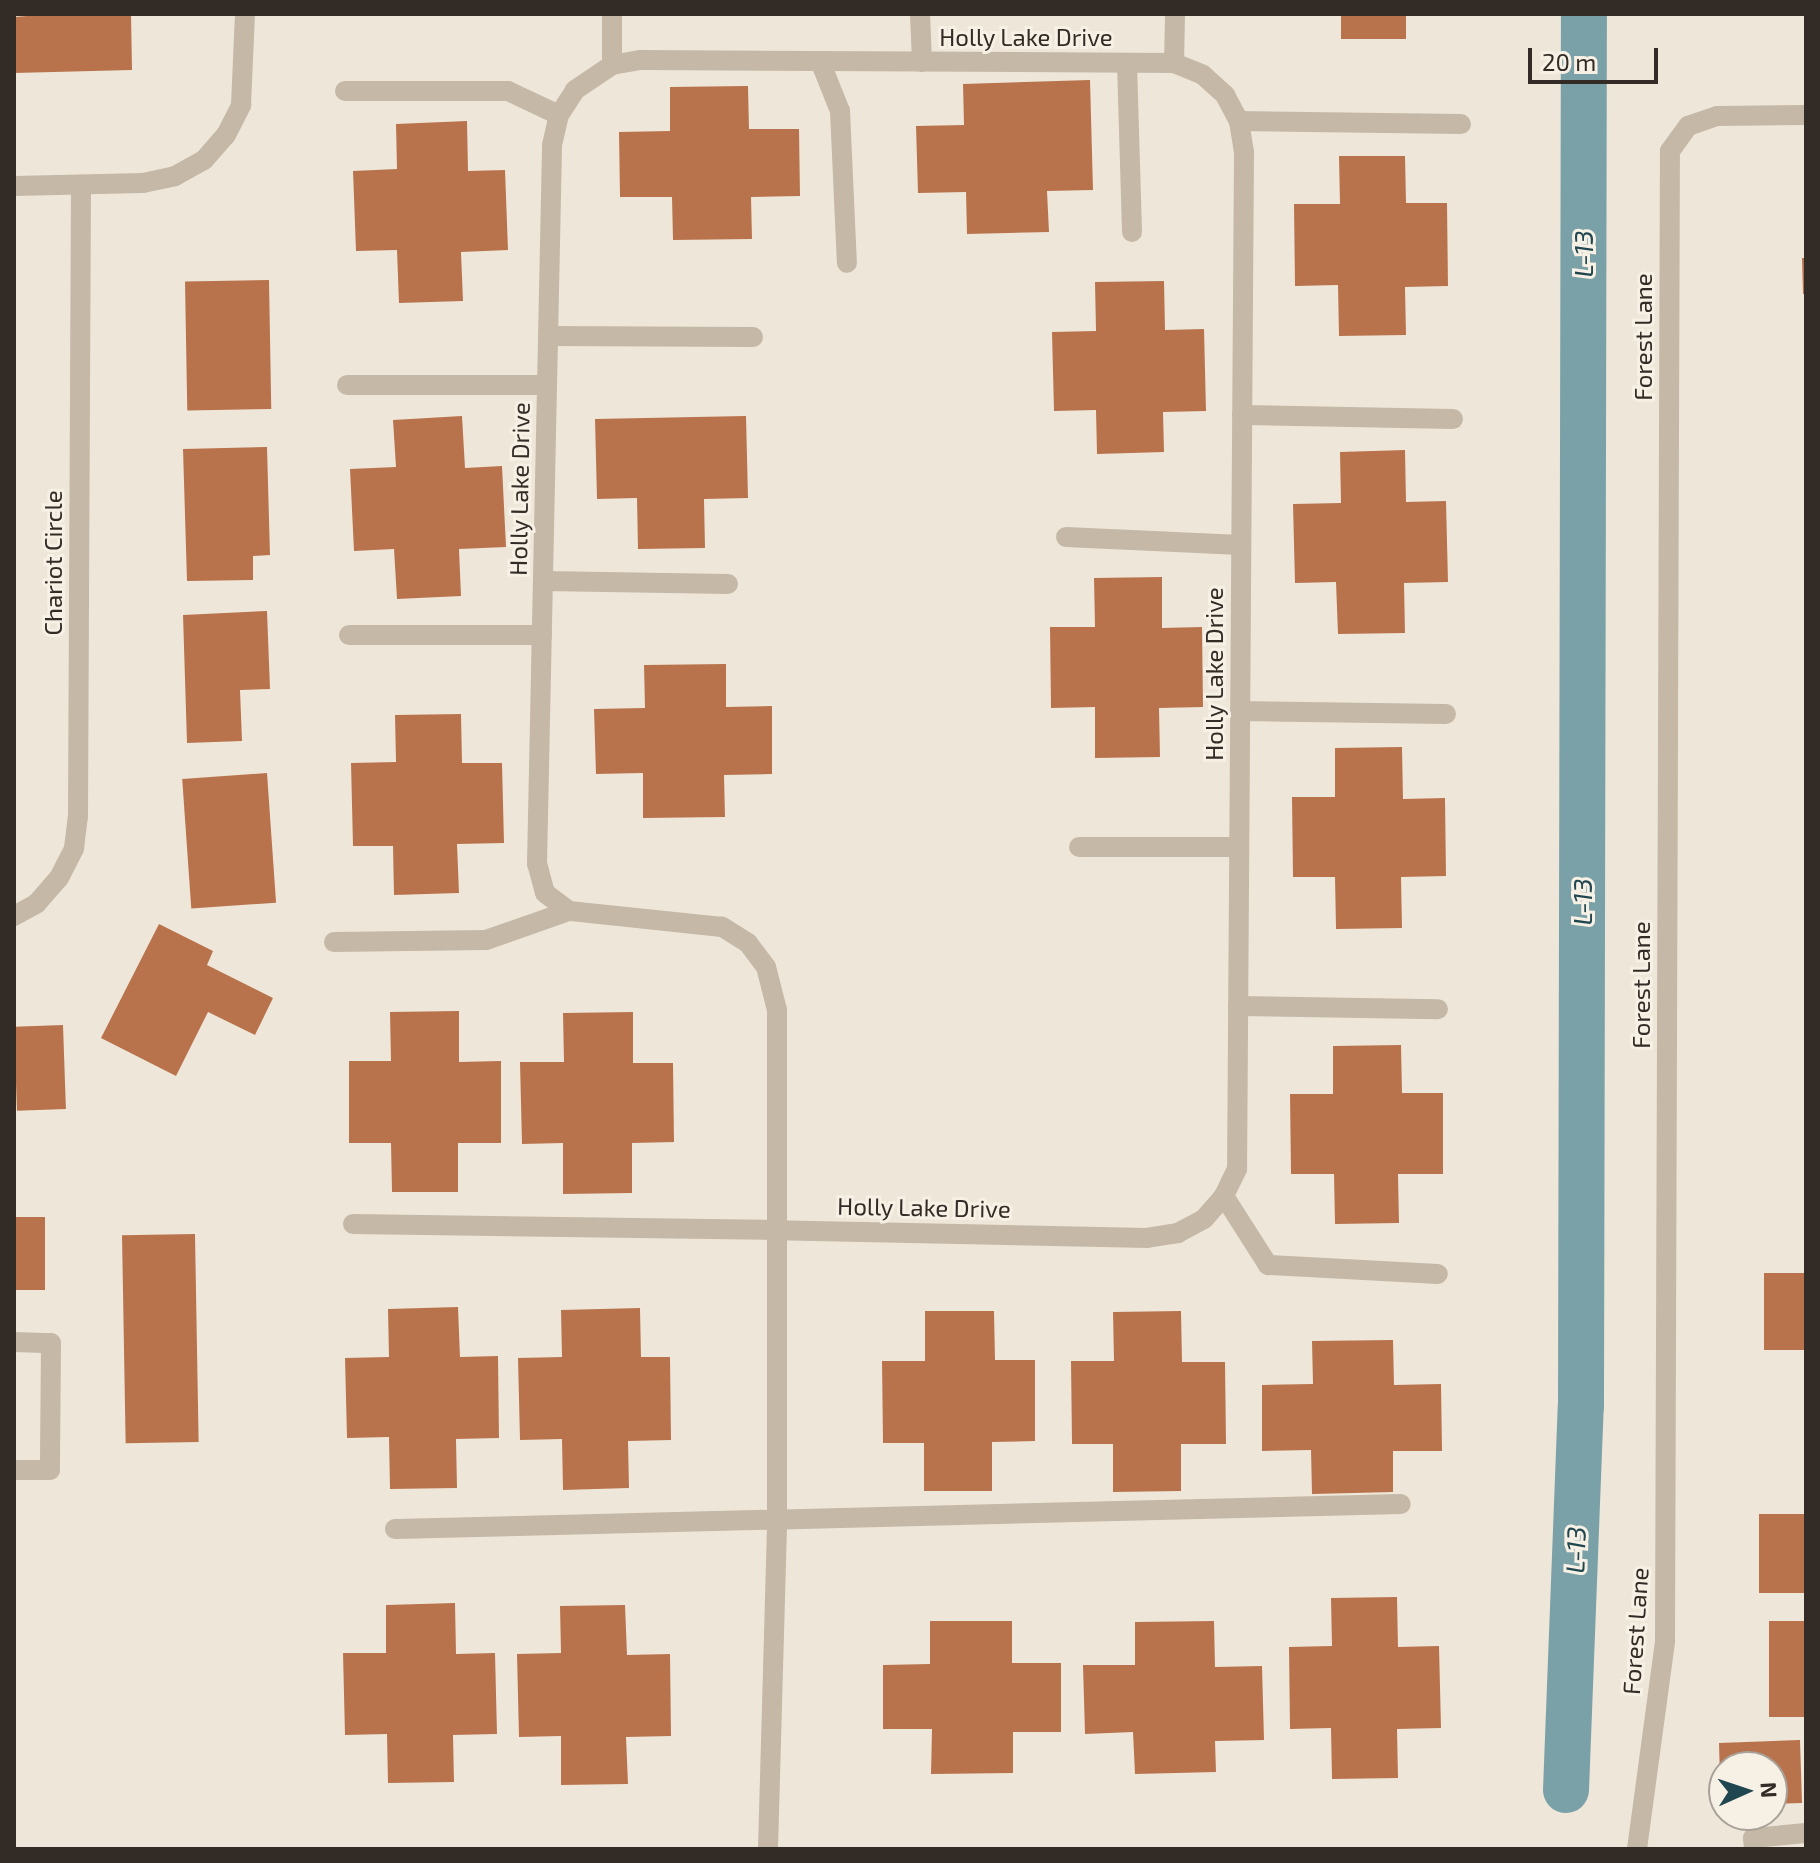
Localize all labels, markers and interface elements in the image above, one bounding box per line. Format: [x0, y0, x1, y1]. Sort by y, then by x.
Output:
street label: Holly Lake Drive [939, 23, 1113, 51]
scale bar [1532, 32, 1662, 82]
text: 20 m [1542, 47, 1596, 76]
water label: L-13 [1567, 231, 1599, 277]
street label: Forest Lane [1629, 273, 1657, 401]
street label: Holly Lake Drive [503, 402, 535, 576]
street label: Chariot Circle [39, 490, 67, 636]
street label: Holly Lake Drive [1200, 587, 1228, 761]
water label: L-13 [1566, 879, 1598, 925]
street label: Forest Lane [1627, 921, 1655, 1049]
street label: Holly Lake Drive [837, 1191, 1011, 1223]
water label: L-13 [1559, 1526, 1591, 1574]
street label: Forest Lane [1616, 1566, 1654, 1696]
north arrow [1708, 1751, 1788, 1831]
text: N [1757, 1781, 1783, 1798]

